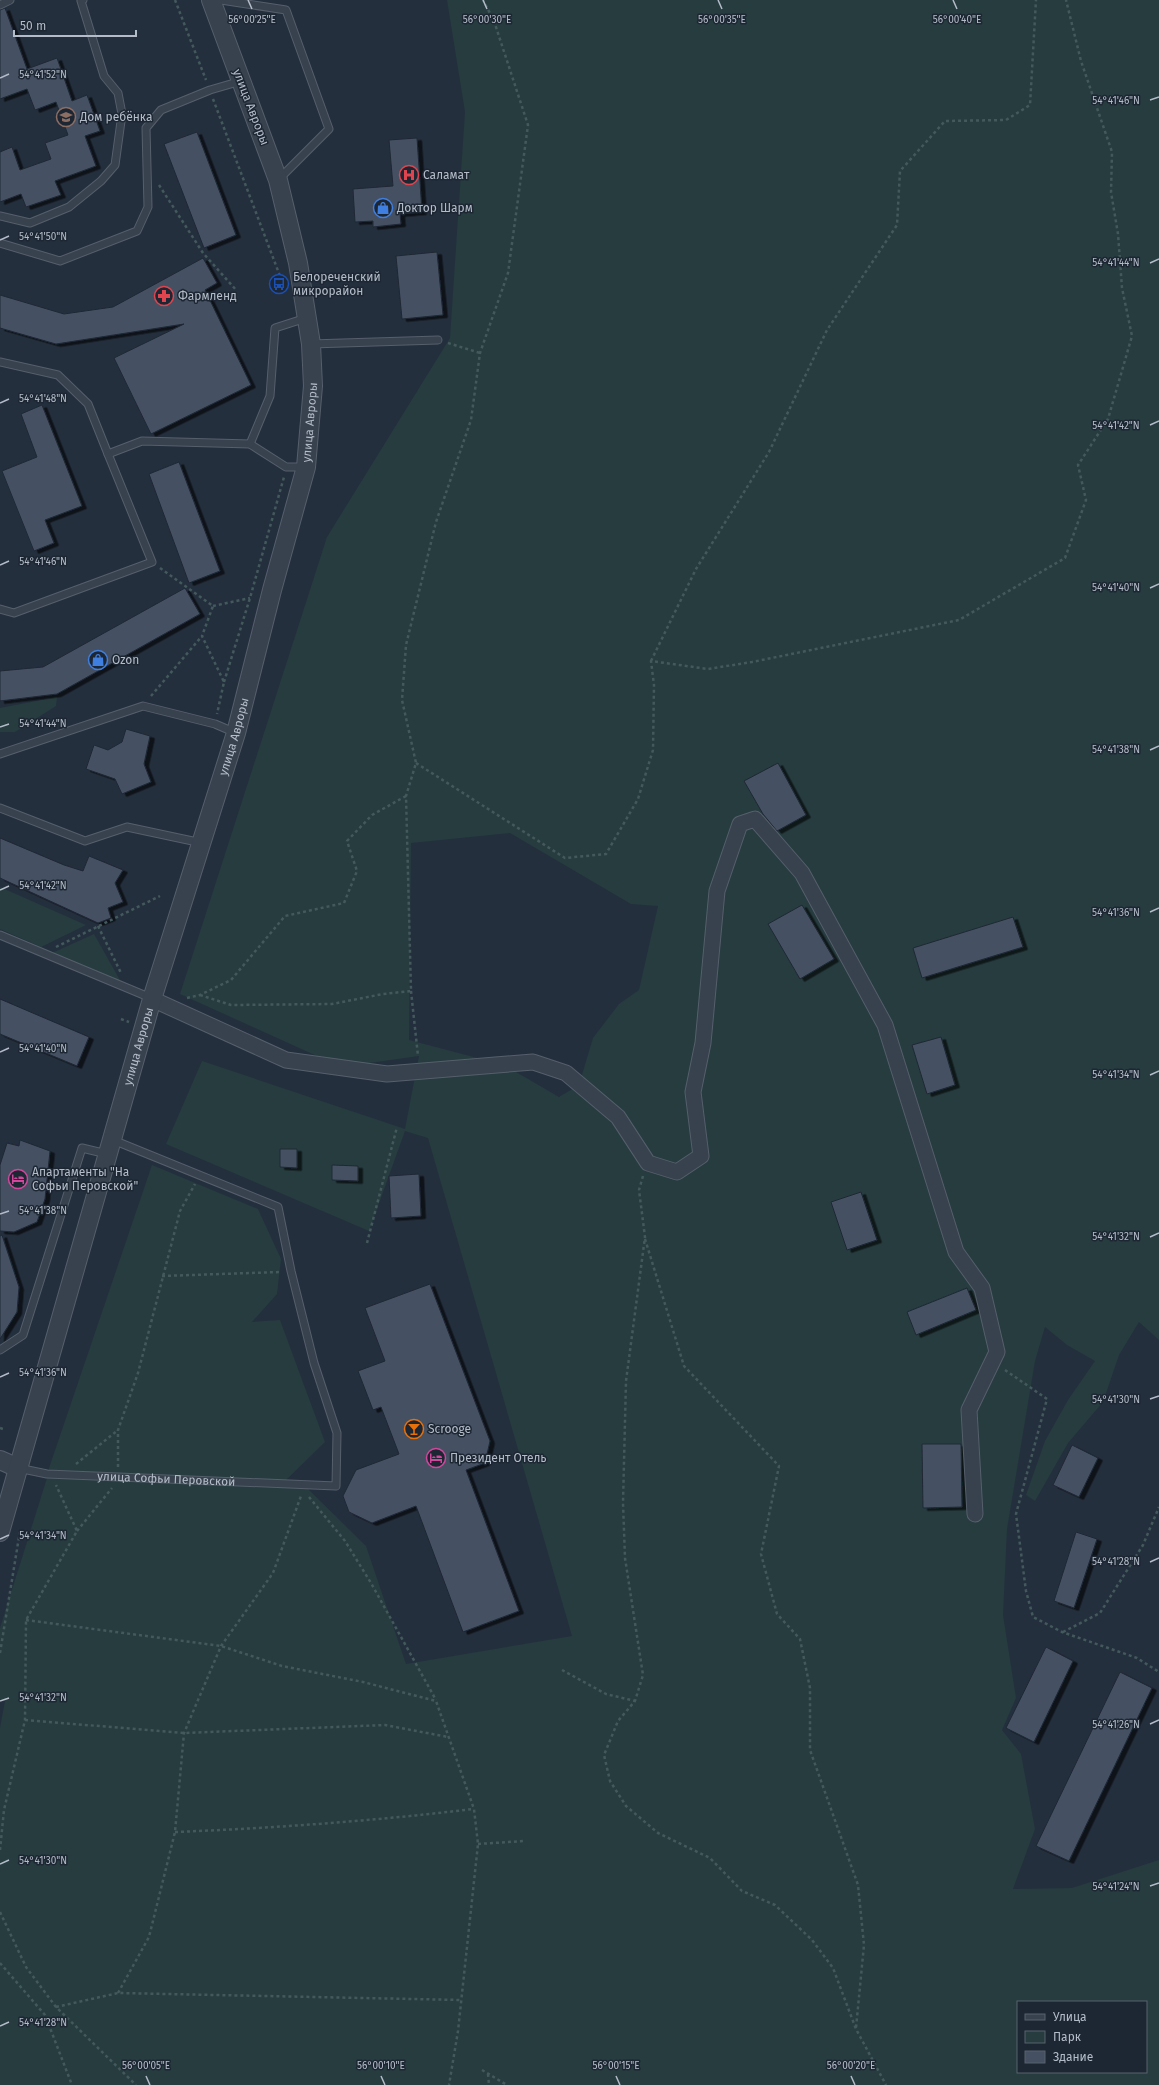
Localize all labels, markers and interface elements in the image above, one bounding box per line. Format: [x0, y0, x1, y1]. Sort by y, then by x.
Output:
scale bar [14, 12, 136, 38]
text: 56°00'25"E [228, 14, 276, 26]
text: 56°00'30"E [463, 14, 511, 26]
text: 56°00'35"E [698, 14, 746, 26]
text: 56°00'40"E [933, 14, 981, 26]
text: 50 m [20, 19, 46, 33]
street label: улица Авроры [230, 67, 272, 147]
text: 54°41'52"N [19, 69, 67, 81]
text: 54°41'46"N [1092, 95, 1140, 107]
school or university icon: Дом ребёнка [55, 106, 77, 128]
place label: Дом ребёнка [79, 110, 152, 124]
hospital icon: Саламат [398, 164, 420, 186]
place label: Саламат [423, 168, 470, 182]
shop icon: Доктор Шарм [372, 197, 394, 219]
place label: Доктор Шарм [396, 201, 473, 215]
text: 54°41'50"N [19, 231, 67, 243]
text: 54°41'44"N [1092, 257, 1140, 269]
place label: Белореченский микрорайон [293, 270, 381, 298]
bus stop icon: Белореченский микрорайон [268, 273, 290, 295]
pharmacy icon: Фармленд [153, 285, 175, 307]
place label: Фармленд [178, 289, 237, 303]
street label: улица Авроры [299, 382, 320, 463]
text: 54°41'48"N [19, 393, 67, 405]
text: 54°41'42"N [1092, 420, 1140, 432]
text: 54°41'46"N [19, 556, 67, 568]
text: 54°41'40"N [1092, 582, 1140, 594]
shop icon: Ozon [87, 649, 109, 671]
place label: Ozon [112, 653, 139, 667]
street label: улица Авроры [216, 696, 252, 777]
text: 54°41'44"N [19, 718, 67, 730]
text: 54°41'38"N [1092, 744, 1140, 756]
text: 54°41'42"N [19, 880, 67, 892]
text: 54°41'36"N [1092, 907, 1140, 919]
street label: улица Авроры [121, 1006, 156, 1087]
text: 54°41'40"N [19, 1043, 67, 1055]
text: 54°41'34"N [1092, 1069, 1140, 1081]
place label: Апартаменты "На Софьи Перовской" [32, 1165, 138, 1193]
hotel icon: Апартаменты "На Софьи Перовской" [7, 1168, 29, 1190]
text: 54°41'38"N [19, 1205, 67, 1217]
text: 54°41'32"N [1092, 1231, 1140, 1243]
text: 54°41'36"N [19, 1367, 67, 1379]
text: 54°41'30"N [1092, 1394, 1140, 1406]
bar icon: Scrooge [403, 1418, 425, 1440]
place label: Scrooge [428, 1422, 471, 1436]
hotel icon: Президент Отель [425, 1447, 447, 1469]
place label: Президент Отель [450, 1451, 547, 1465]
street label: улица Софьи Перовской [97, 1469, 236, 1489]
text: 54°41'34"N [19, 1530, 67, 1542]
text: 54°41'28"N [1092, 1556, 1140, 1568]
text: 54°41'32"N [19, 1692, 67, 1704]
text: 54°41'26"N [1092, 1719, 1140, 1731]
text: 54°41'30"N [19, 1855, 67, 1867]
text: 54°41'24"N [1092, 1881, 1140, 1893]
legend [1017, 2001, 1147, 2073]
text: Улица [1053, 2010, 1087, 2024]
text: 54°41'28"N [19, 2017, 67, 2029]
text: Парк [1053, 2030, 1082, 2044]
text: Здание [1053, 2050, 1093, 2064]
text: 56°00'05"E [122, 2060, 170, 2072]
text: 56°00'10"E [357, 2060, 405, 2072]
text: 56°00'15"E [592, 2060, 640, 2072]
text: 56°00'20"E [827, 2060, 875, 2072]

